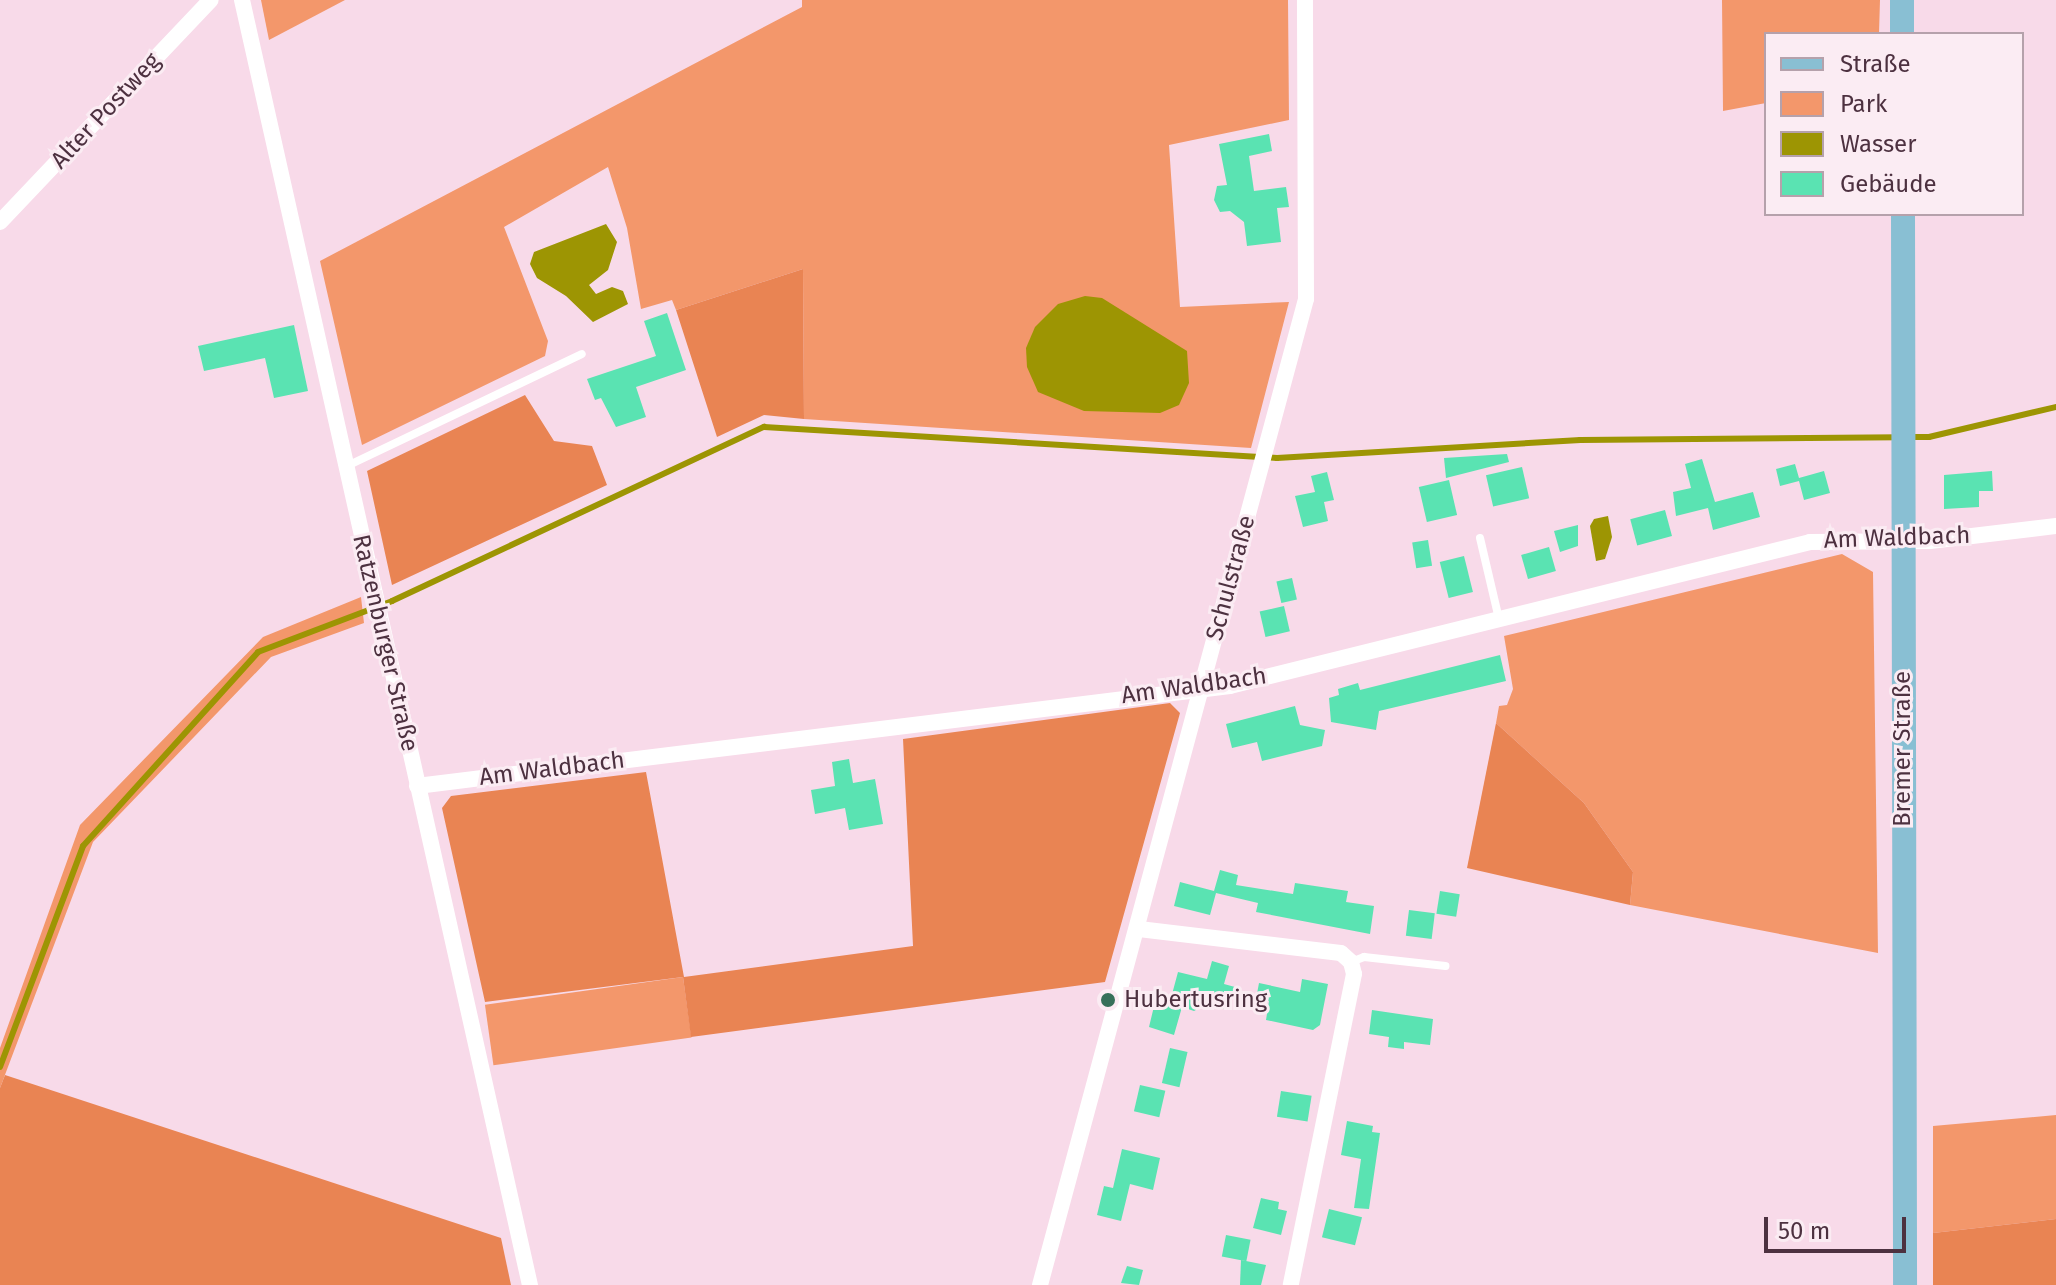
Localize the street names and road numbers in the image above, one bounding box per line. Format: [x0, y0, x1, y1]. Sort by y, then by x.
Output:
street label: Alter Postweg [45, 47, 167, 175]
street label: Schulstraße [1200, 512, 1262, 644]
street label: Am Waldbach [1823, 521, 1971, 555]
street label: Ratzenburger Straße [346, 532, 424, 754]
street label: Am Waldbach [1119, 662, 1269, 710]
street label: Bremer Straße [1889, 671, 1917, 827]
street label: Am Waldbach [478, 746, 626, 792]

